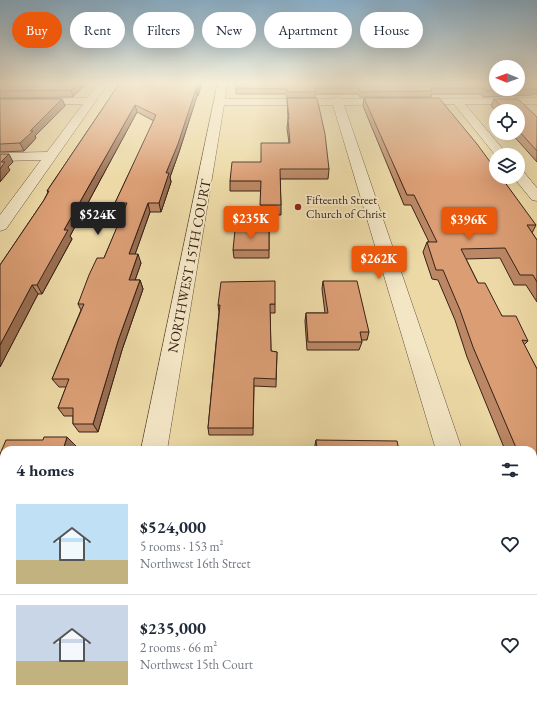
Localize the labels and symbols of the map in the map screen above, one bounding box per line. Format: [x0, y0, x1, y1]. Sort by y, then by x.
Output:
north arrow [489, 60, 525, 96]
street label: NORTHWEST 15TH COURT [163, 177, 215, 354]
place label: Fifteenth Street Church of Christ [306, 192, 386, 222]
pin: $524K [70, 202, 126, 236]
marker: Fifteenth Street Church of Christ [293, 202, 303, 212]
pin: $235K [223, 206, 279, 240]
pin: $396K [441, 207, 497, 241]
pin: $262K [351, 246, 407, 280]

